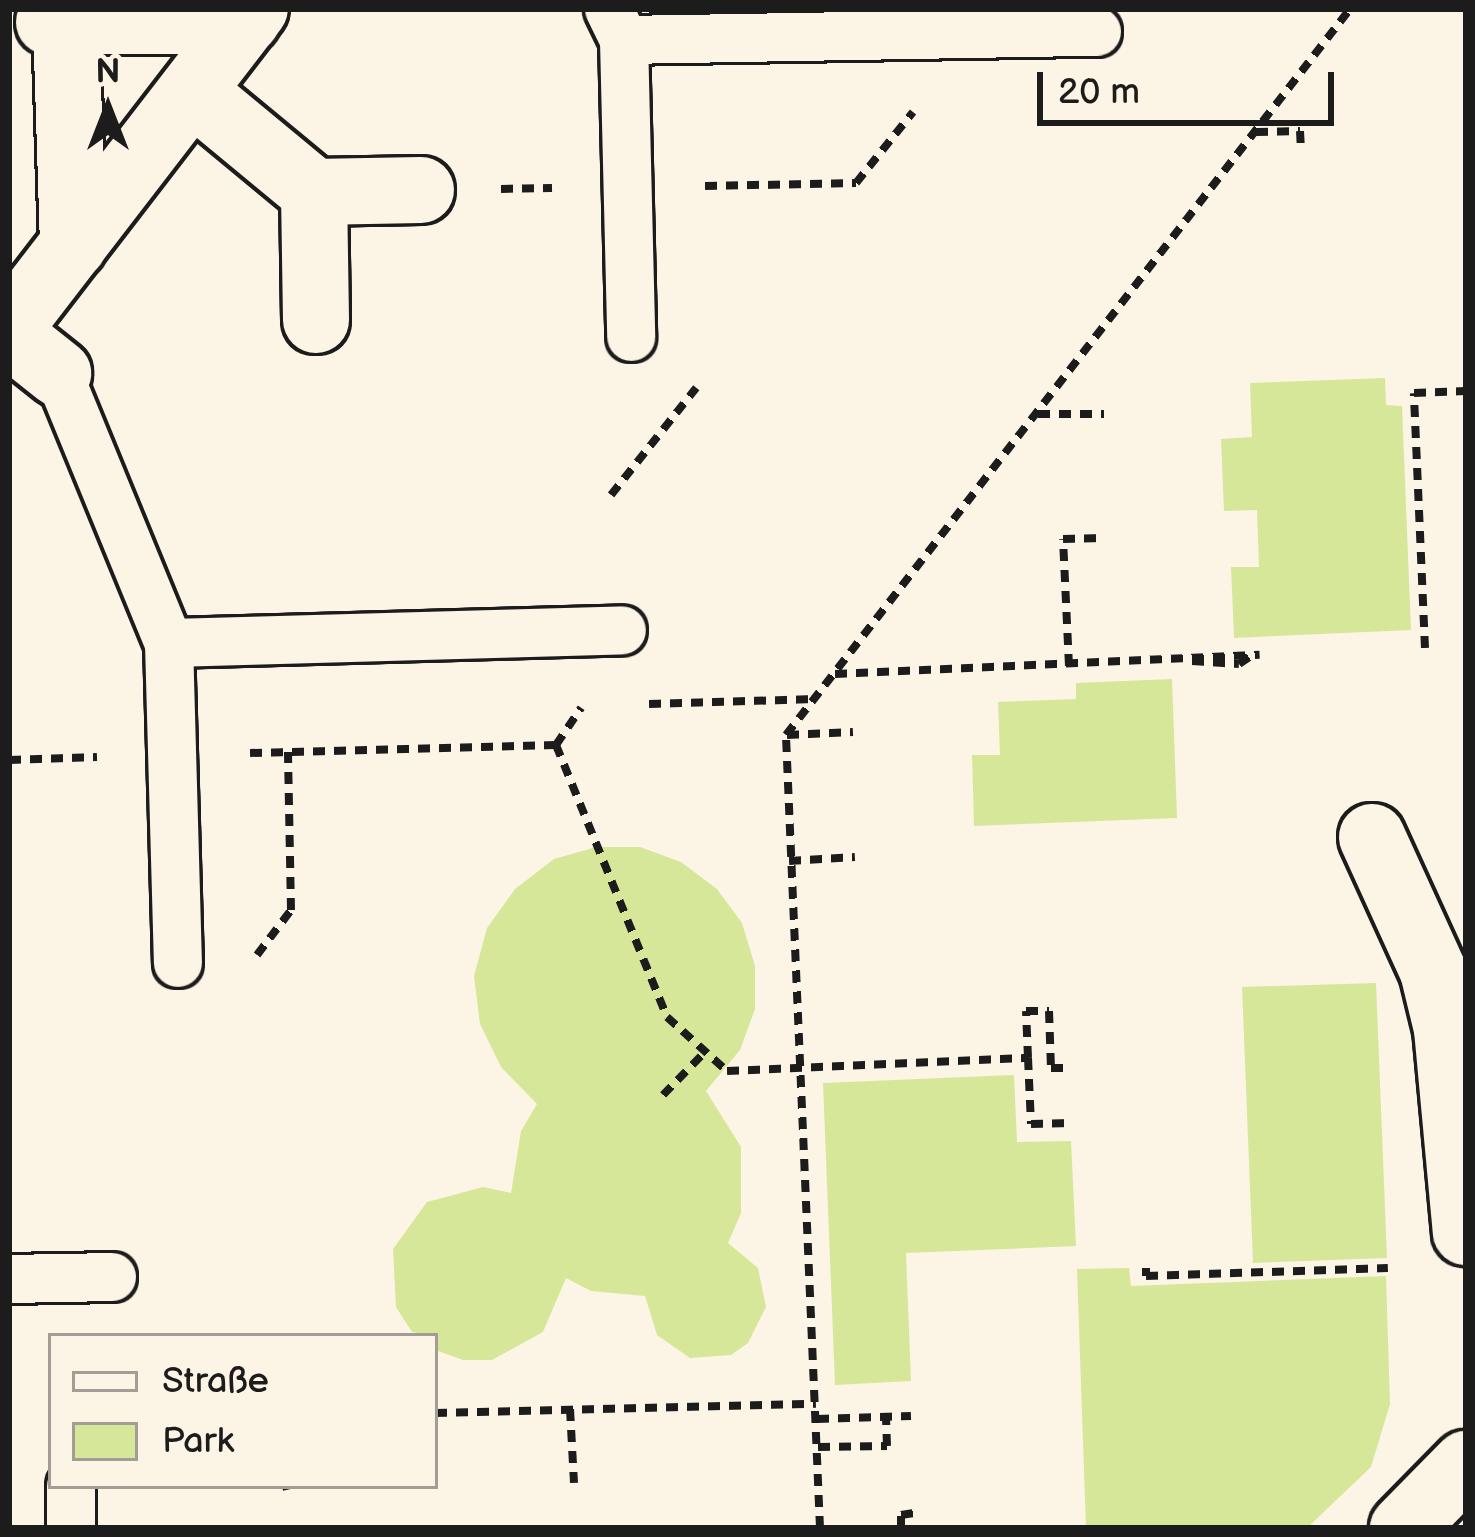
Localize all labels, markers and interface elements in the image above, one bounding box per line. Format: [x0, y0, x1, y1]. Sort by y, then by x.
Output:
north arrow [48, 48, 168, 168]
scale bar [1043, 48, 1340, 122]
text: N [96, 52, 120, 92]
text: 20 m [1058, 71, 1140, 114]
legend [48, 1333, 438, 1489]
text: Straße [162, 1360, 269, 1403]
text: Park [162, 1420, 234, 1463]

